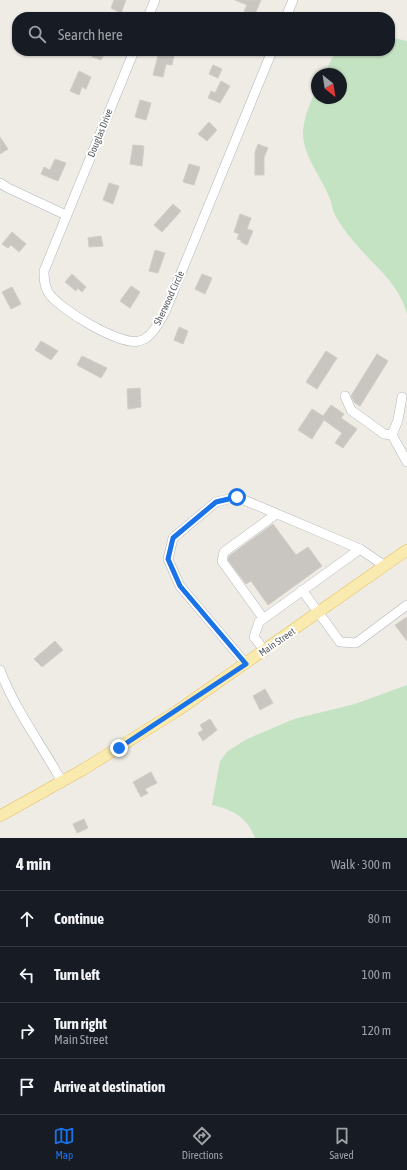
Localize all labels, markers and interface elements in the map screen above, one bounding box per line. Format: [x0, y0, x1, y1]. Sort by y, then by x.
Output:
search box [12, 12, 395, 56]
icon: search [26, 23, 48, 45]
text: Search here [58, 26, 123, 43]
north arrow [311, 68, 347, 104]
street label: Douglas Drive [85, 107, 115, 159]
street label: Sherwood Circle [152, 269, 187, 327]
route start [228, 488, 246, 506]
street label: Main Street [257, 625, 297, 658]
route end [110, 739, 128, 757]
text: 4 min [16, 854, 51, 874]
text: Walk · 300 m [331, 857, 391, 872]
icon: ahead [16, 908, 38, 930]
text: Continue [54, 910, 104, 927]
text: 80 m [368, 911, 391, 926]
icon: left [16, 964, 38, 986]
text: Turn left [54, 966, 100, 983]
text: 100 m [362, 967, 391, 982]
text: Turn right [54, 1015, 107, 1032]
icon: right [16, 1020, 38, 1042]
text: 120 m [362, 1023, 391, 1038]
text: Main Street [54, 1032, 108, 1047]
icon: arrive [16, 1076, 38, 1098]
text: Arrive at destination [54, 1078, 165, 1095]
tab: Map [53, 1125, 75, 1161]
tab: Directions [182, 1125, 223, 1161]
tab: Saved [329, 1125, 354, 1161]

